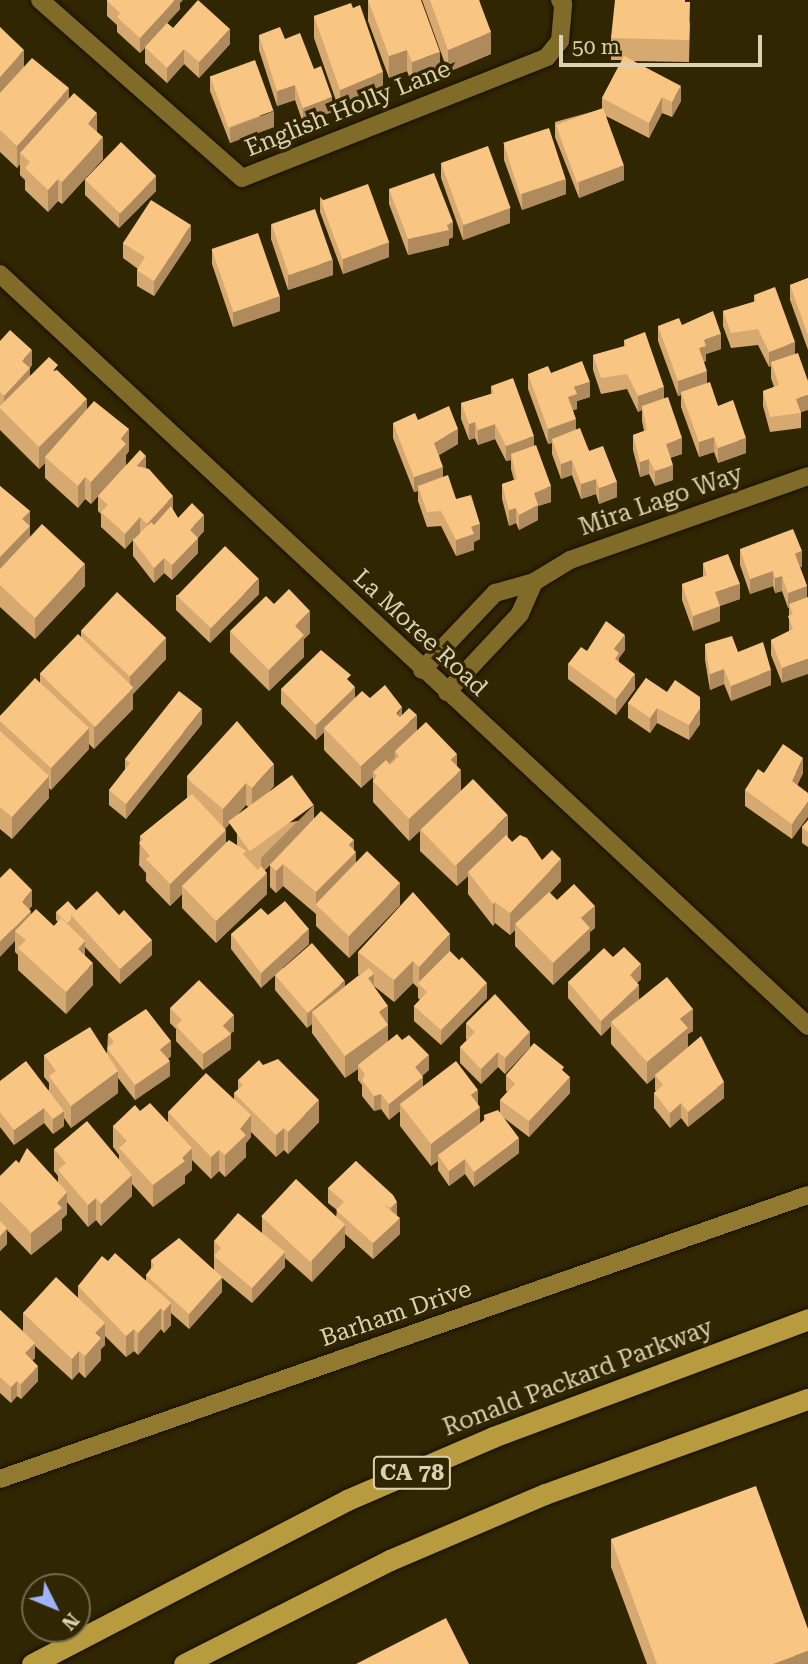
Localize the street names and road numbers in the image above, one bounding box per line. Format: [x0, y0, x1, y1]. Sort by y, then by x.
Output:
street label: English Holly Lane [241, 55, 455, 163]
street label: Mira Lago Way [575, 460, 747, 542]
street label: La Moree Road [347, 564, 493, 702]
street label: Barham Drive [317, 1275, 475, 1353]
street label: Ronald Packard Parkway [439, 1313, 717, 1443]
road number: CA 78 [372, 1454, 452, 1492]

